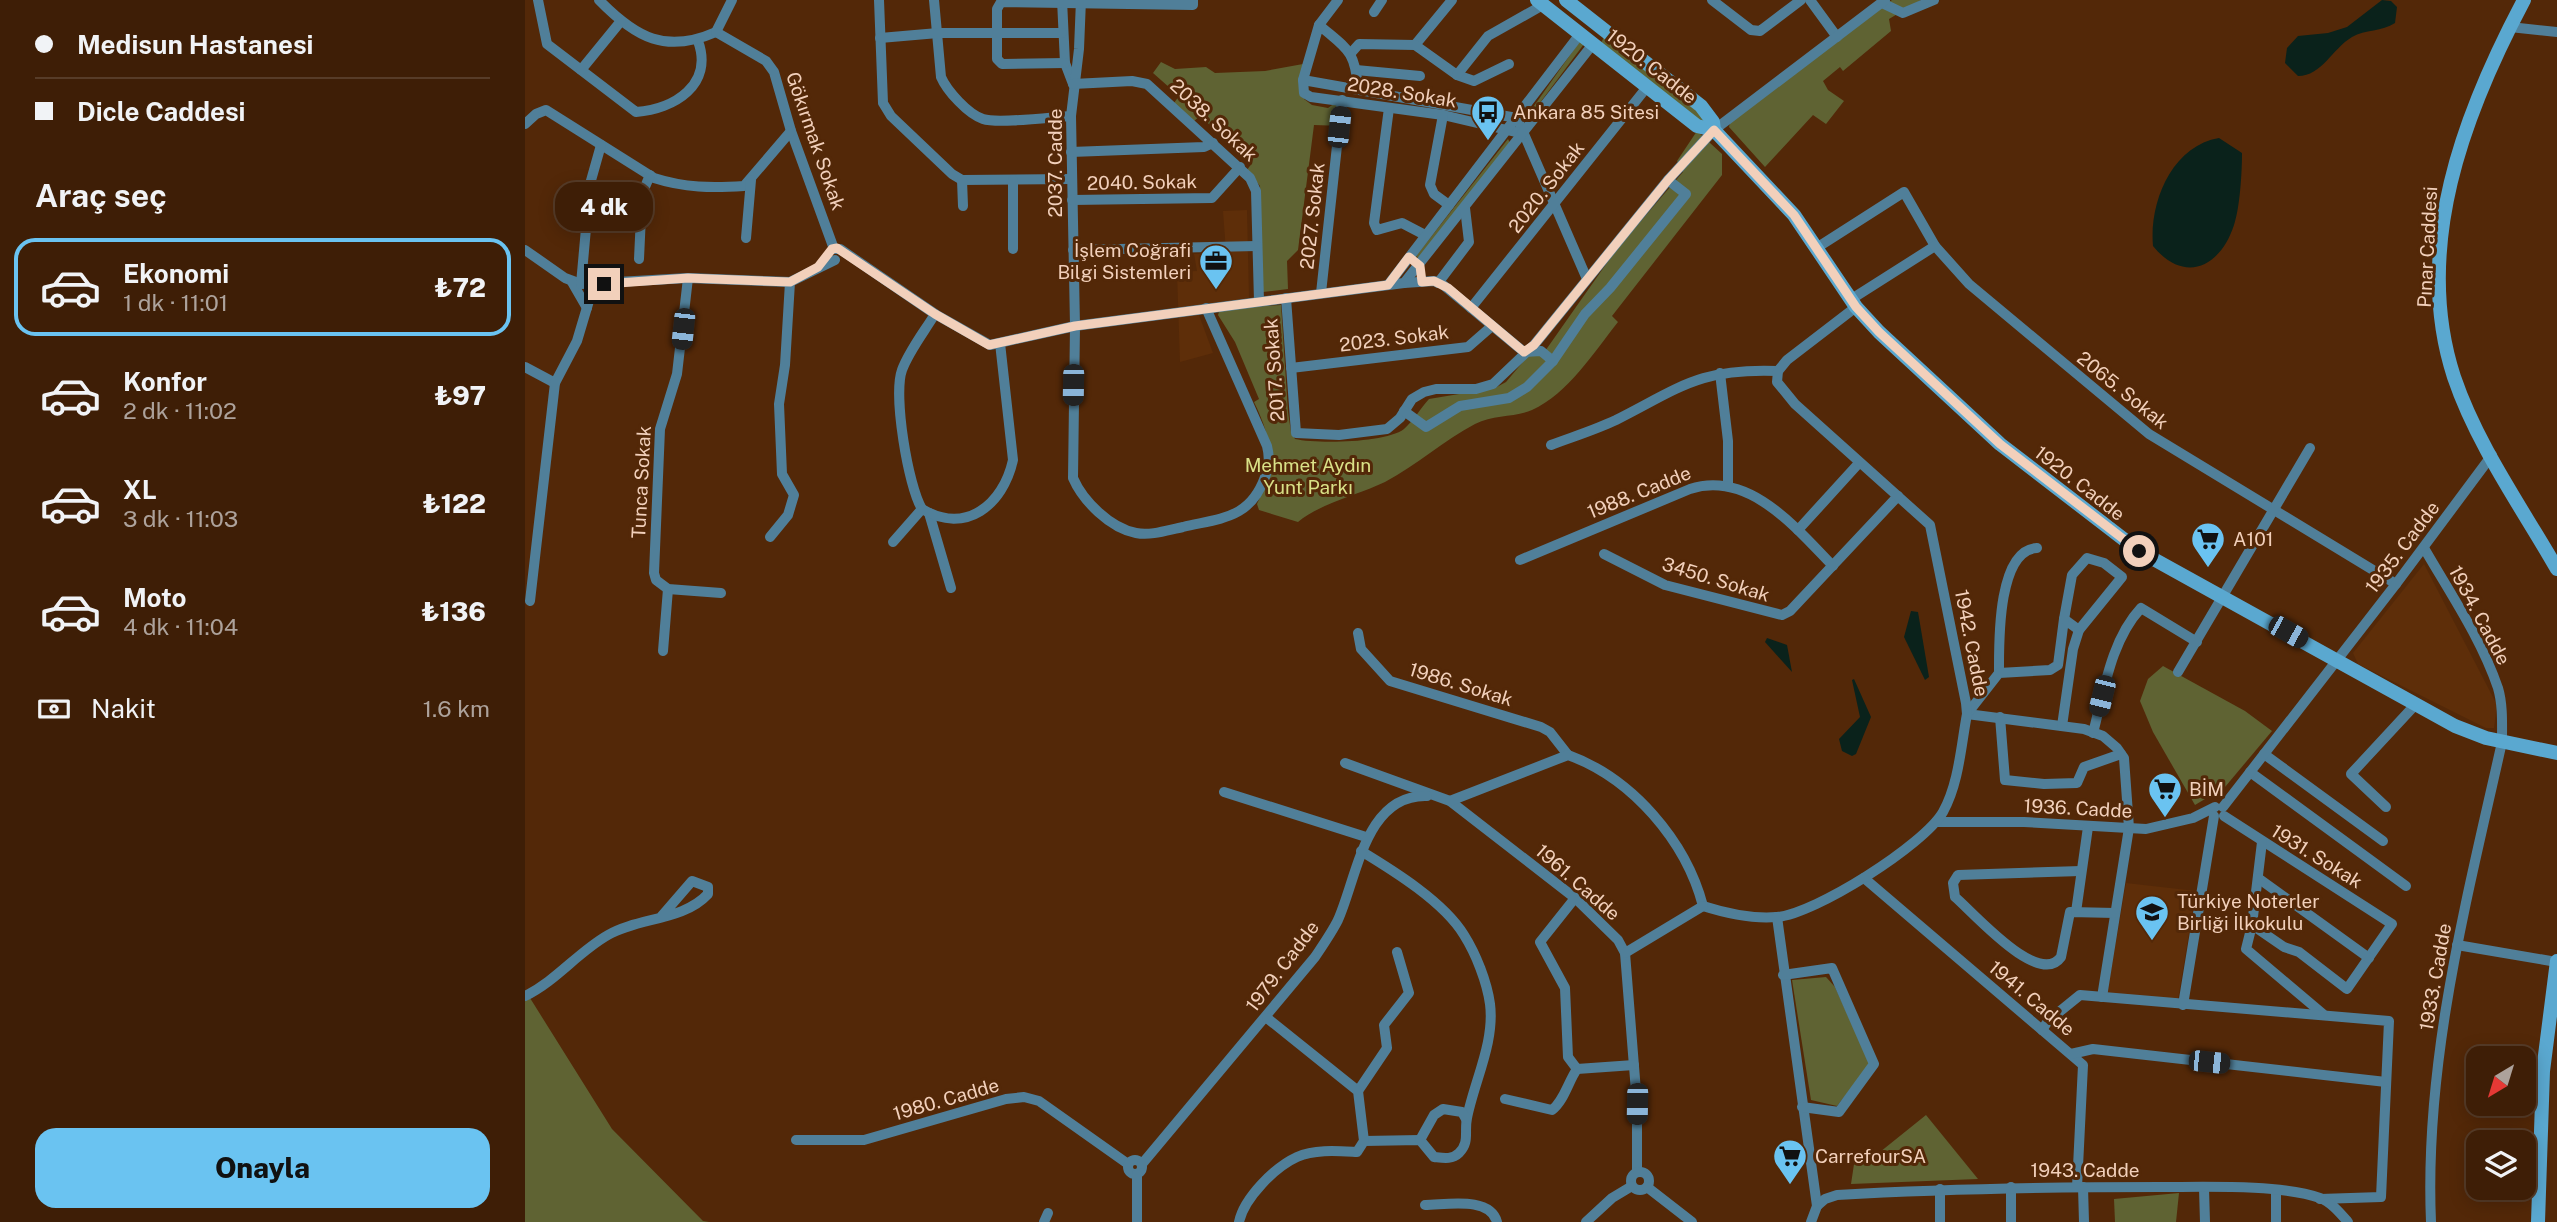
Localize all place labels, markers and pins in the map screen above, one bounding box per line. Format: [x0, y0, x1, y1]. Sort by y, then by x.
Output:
bus stop icon: Ankara 85 Sitesi [1469, 93, 1507, 142]
place label: Ankara 85 Sitesi [1513, 101, 1659, 123]
place label: İşlem Coğrafi Bilgi Sistemleri [1057, 239, 1191, 283]
office icon: İşlem Coğrafi Bilgi Sistemleri [1197, 242, 1235, 291]
supermarket icon: A101 [2189, 520, 2227, 569]
place label: A101 [2233, 528, 2274, 550]
supermarket icon: BİM [2146, 770, 2184, 819]
place label: BİM [2189, 778, 2224, 800]
place label: Türkiye Noterler Birliği İlkokulu [2177, 890, 2320, 934]
school or university icon: Türkiye Noterler Birliği İlkokulu [2133, 893, 2171, 942]
supermarket icon: CarrefourSA [1771, 1137, 1809, 1186]
place label: CarrefourSA [1815, 1145, 1926, 1167]

